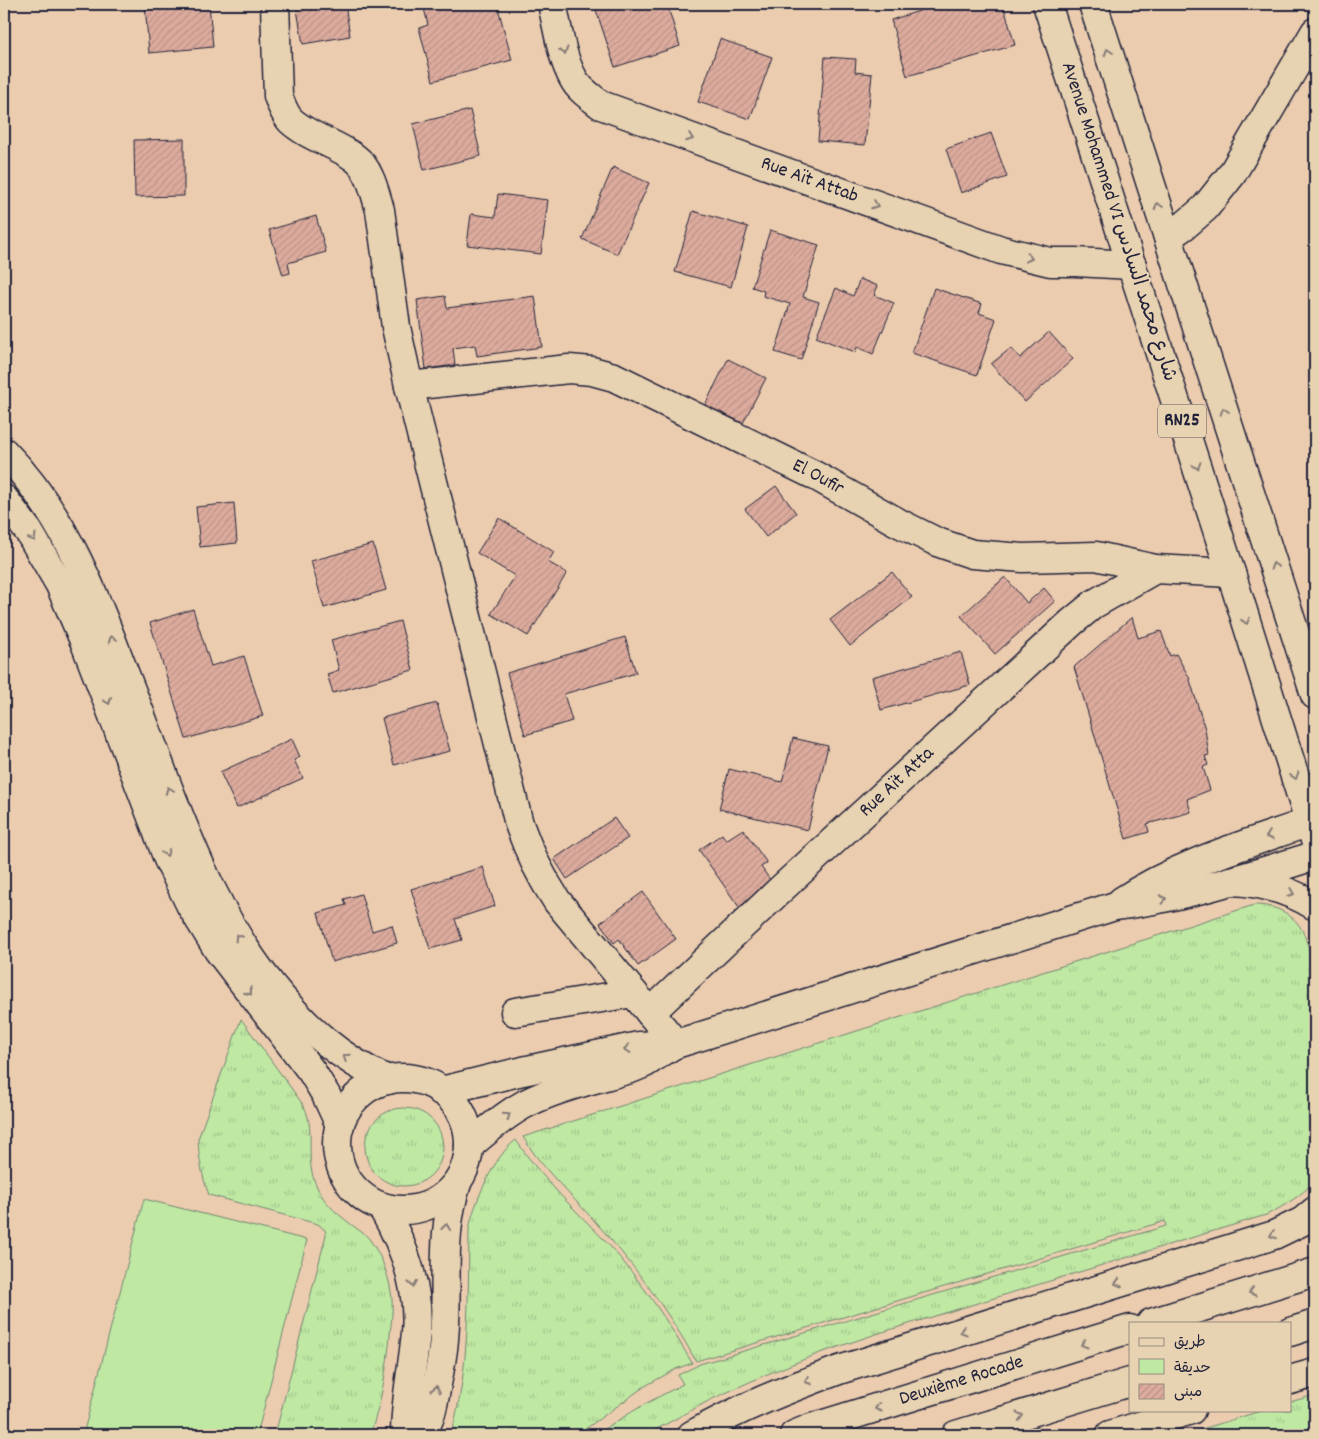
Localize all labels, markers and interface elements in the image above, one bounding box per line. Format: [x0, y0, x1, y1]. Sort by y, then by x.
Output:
one-way arrow [558, 47, 568, 55]
one-way arrow [1104, 48, 1114, 56]
street label: Avenue Mohammed VI شارع محمد السادس [1053, 59, 1183, 385]
one-way arrow [685, 132, 694, 142]
street label: Rue Aït Attab [757, 150, 862, 211]
one-way arrow [871, 199, 879, 209]
one-way arrow [1154, 203, 1164, 211]
one-way arrow [1025, 252, 1034, 263]
road number: RN25 [1158, 404, 1206, 438]
one-way arrow [1220, 407, 1230, 416]
street label: El Oufir [787, 452, 849, 503]
one-way arrow [1191, 462, 1201, 470]
one-way arrow [26, 533, 36, 542]
one-way arrow [1269, 562, 1279, 570]
one-way arrow [1241, 617, 1251, 625]
one-way arrow [107, 635, 117, 643]
one-way arrow [102, 697, 112, 705]
street label: Rue Aït Atta [853, 740, 942, 824]
one-way arrow [1289, 772, 1299, 780]
one-way arrow [165, 787, 175, 795]
one-way arrow [1266, 830, 1274, 840]
one-way arrow [160, 848, 170, 857]
one-way arrow [1286, 887, 1295, 897]
one-way arrow [1159, 895, 1167, 905]
one-way arrow [234, 934, 244, 943]
one-way arrow [243, 986, 252, 996]
one-way arrow [623, 1043, 632, 1054]
one-way arrow [342, 1054, 351, 1063]
one-way arrow [502, 1112, 511, 1122]
one-way arrow [440, 1223, 451, 1231]
one-way arrow [1269, 1229, 1278, 1239]
one-way arrow [1114, 1278, 1122, 1288]
one-way arrow [407, 1280, 417, 1289]
one-way arrow [1248, 1286, 1257, 1296]
legend [1129, 1322, 1292, 1412]
one-way arrow [959, 1326, 967, 1336]
text: طريق [1174, 1332, 1206, 1354]
one-way arrow [1080, 1338, 1088, 1348]
street label: Deuxième Rocade [896, 1349, 1027, 1414]
text: حديقة [1174, 1358, 1211, 1380]
one-way arrow [804, 1375, 813, 1385]
text: مبنى [1174, 1382, 1202, 1404]
one-way arrow [430, 1385, 441, 1394]
one-way arrow [875, 1402, 883, 1412]
one-way arrow [1015, 1411, 1023, 1421]

